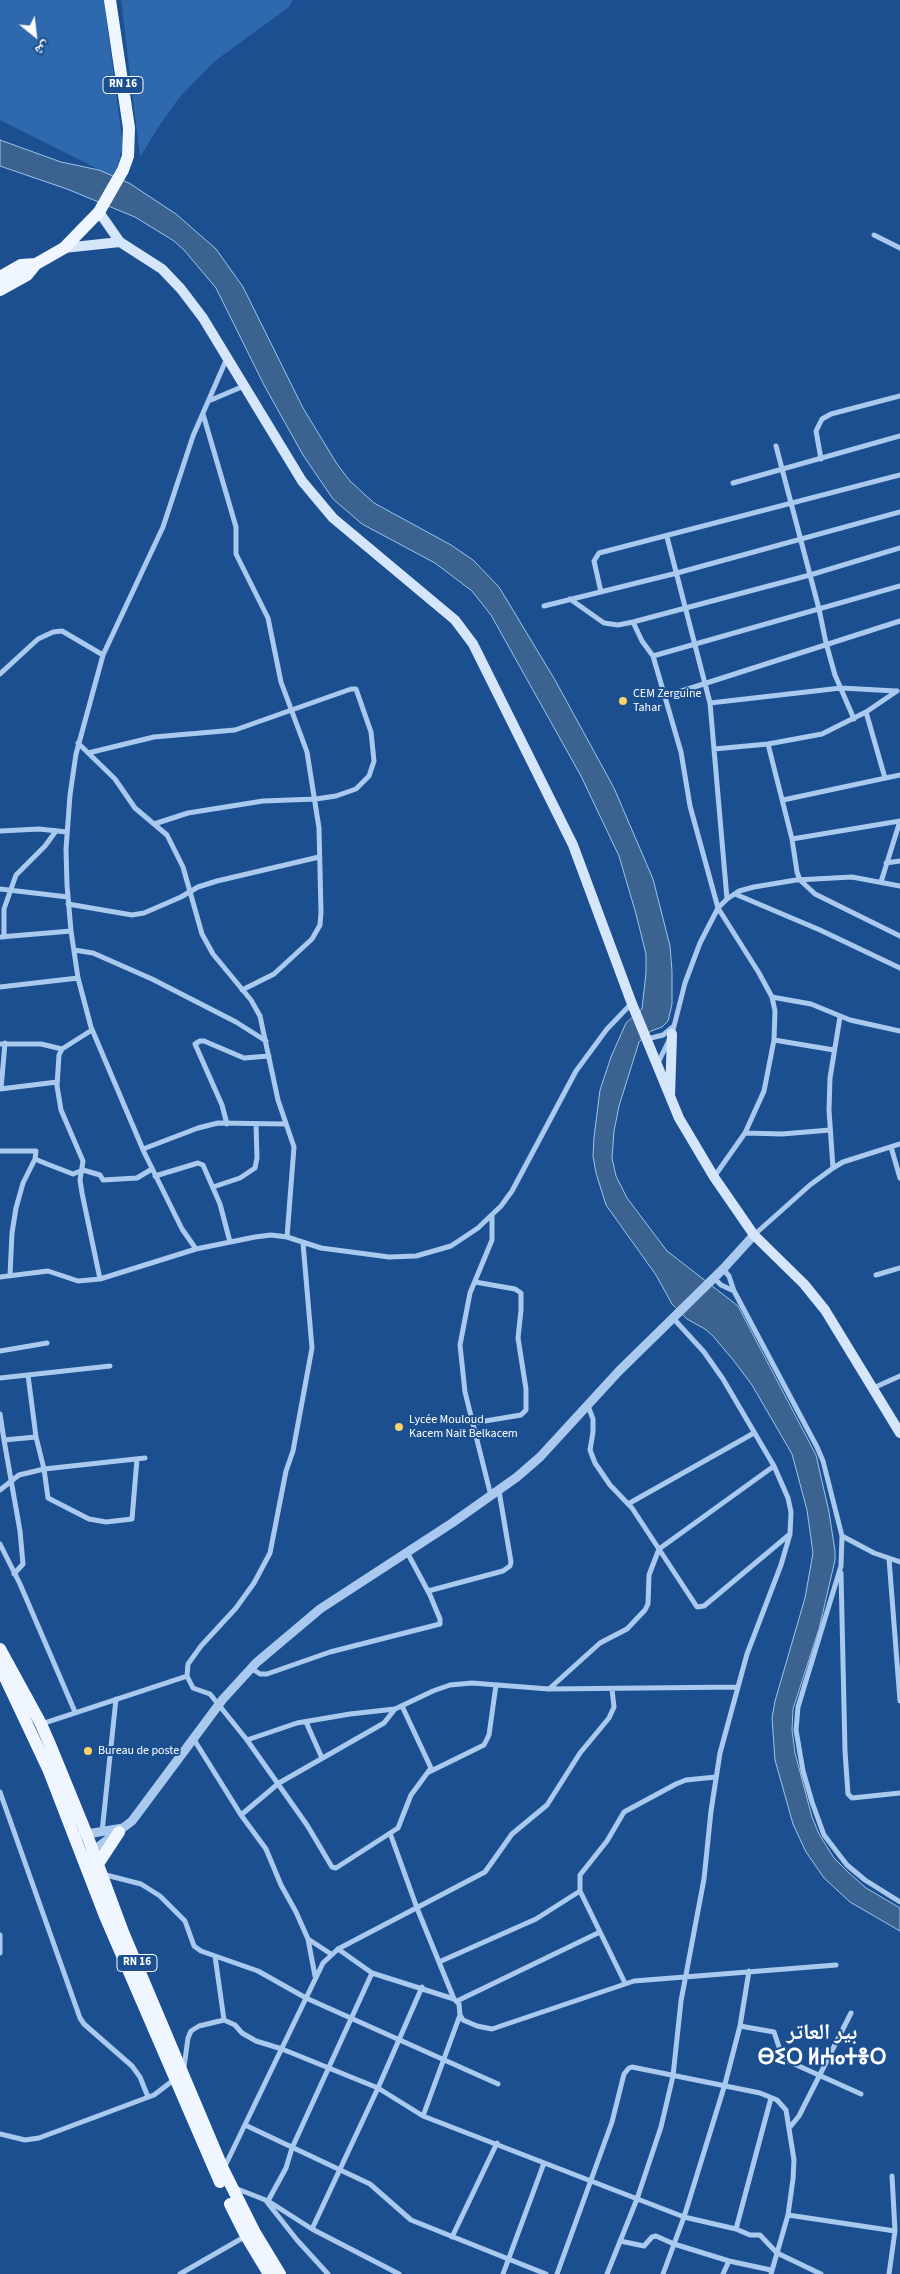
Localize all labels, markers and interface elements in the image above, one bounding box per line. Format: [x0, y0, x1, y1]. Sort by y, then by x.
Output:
north arrow [10, 10, 60, 60]
text: ش [31, 36, 54, 60]
road number: RN 16 [103, 76, 143, 94]
place label: CEM Zerguine Tahar [633, 687, 702, 715]
marker: CEM Zerguine Tahar [617, 695, 629, 707]
place label: Lycée Mouloud Kacem Nait Belkacem [409, 1413, 518, 1441]
marker: Lycée Mouloud Kacem Nait Belkacem [393, 1421, 405, 1433]
place label: Bureau de poste [98, 1744, 179, 1758]
marker: Bureau de poste [82, 1745, 94, 1757]
road number: RN 16 [117, 1955, 157, 1972]
district label: بير العاتر ⴱⵉⵔ ⵍⵄⴰⵜⴻⵔ [757, 2021, 887, 2072]

